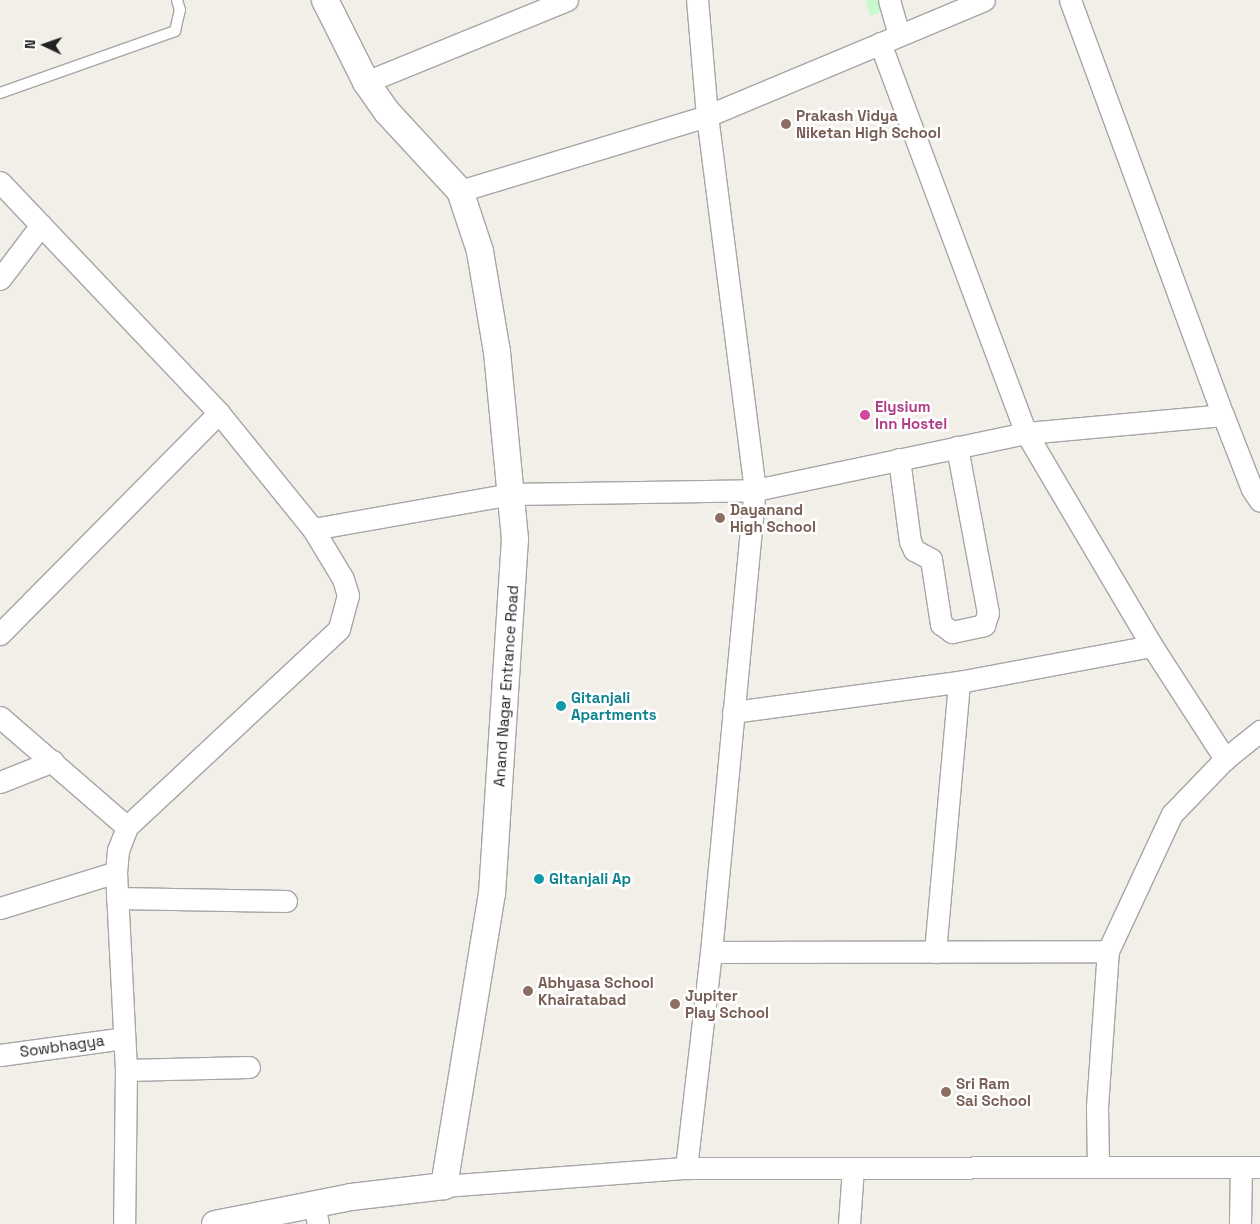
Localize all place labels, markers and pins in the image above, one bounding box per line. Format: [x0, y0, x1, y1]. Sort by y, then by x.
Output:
place label: Prakash Vidya Niketan High School [796, 106, 941, 141]
marker: Prakash Vidya Niketan High School [780, 118, 792, 130]
place label: Elysium Inn Hostel [875, 397, 947, 432]
marker: Elysium Inn Hostel [859, 409, 871, 421]
place label: Dayanand High School [730, 500, 816, 535]
marker: Dayanand High School [714, 512, 726, 524]
place label: Gitanjali Apartments [571, 688, 657, 723]
marker: Gitanjali Apartments [555, 700, 567, 712]
place label: GItanjali Ap [549, 870, 631, 888]
marker: GItanjali Ap [533, 873, 545, 885]
place label: Abhyasa School Khairatabad [538, 973, 654, 1008]
marker: Abhyasa School Khairatabad [522, 985, 534, 997]
place label: Jupiter Play School [685, 986, 769, 1021]
marker: Jupiter Play School [669, 998, 681, 1010]
place label: Sri Ram Sai School [956, 1074, 1031, 1109]
marker: Sri Ram Sai School [940, 1086, 952, 1098]

